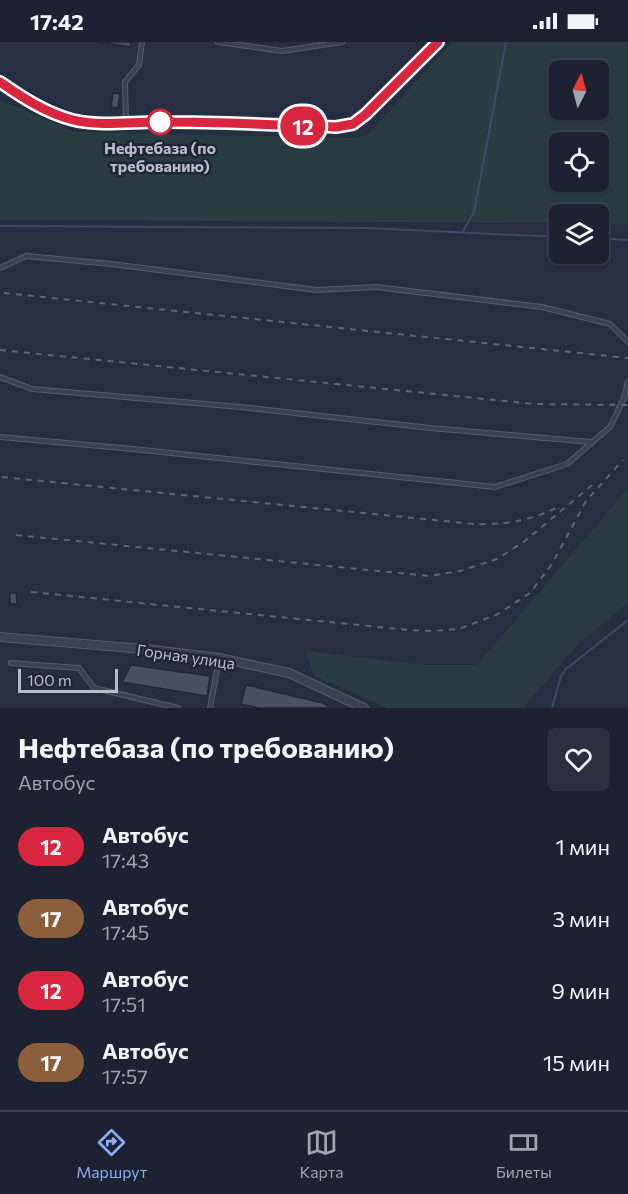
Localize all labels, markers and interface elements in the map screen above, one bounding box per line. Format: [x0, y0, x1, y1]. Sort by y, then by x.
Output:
text: 17:42 [30, 8, 84, 35]
north arrow [549, 60, 609, 120]
map controls [549, 60, 609, 264]
line badge: 12 [276, 106, 330, 146]
marker: Нефтебаза (по требованию) [147, 109, 173, 135]
text: 12 [292, 114, 314, 139]
button: locate [549, 132, 609, 192]
place label: Нефтебаза (по требованию) [104, 138, 216, 175]
button: layers [549, 204, 609, 264]
street label: Горная улица [135, 640, 237, 672]
scale bar [18, 666, 118, 694]
text: 100 m [27, 670, 72, 689]
button: heart [547, 728, 610, 791]
text: Нефтебаза (по требованию) [18, 730, 394, 764]
text: Автобус [18, 770, 95, 794]
text: Автобус [102, 821, 189, 848]
text: 1 мин [556, 833, 610, 860]
text: 12 [40, 834, 62, 859]
text: 17:43 [102, 848, 149, 872]
text: Автобус [102, 893, 189, 920]
text: 3 мин [552, 905, 610, 932]
text: 17 [40, 906, 62, 931]
text: 17:45 [102, 920, 149, 944]
text: Автобус [102, 965, 189, 992]
text: 9 мин [552, 977, 610, 1004]
text: 12 [40, 978, 62, 1003]
text: 17:51 [102, 992, 146, 1016]
text: Автобус [102, 1037, 189, 1064]
text: 15 мин [543, 1049, 610, 1076]
text: 17 [40, 1050, 62, 1075]
text: 17:57 [102, 1064, 148, 1088]
tab: Маршрут [76, 1126, 147, 1181]
tab: Карта [299, 1126, 344, 1181]
tab: Билеты [496, 1126, 552, 1181]

